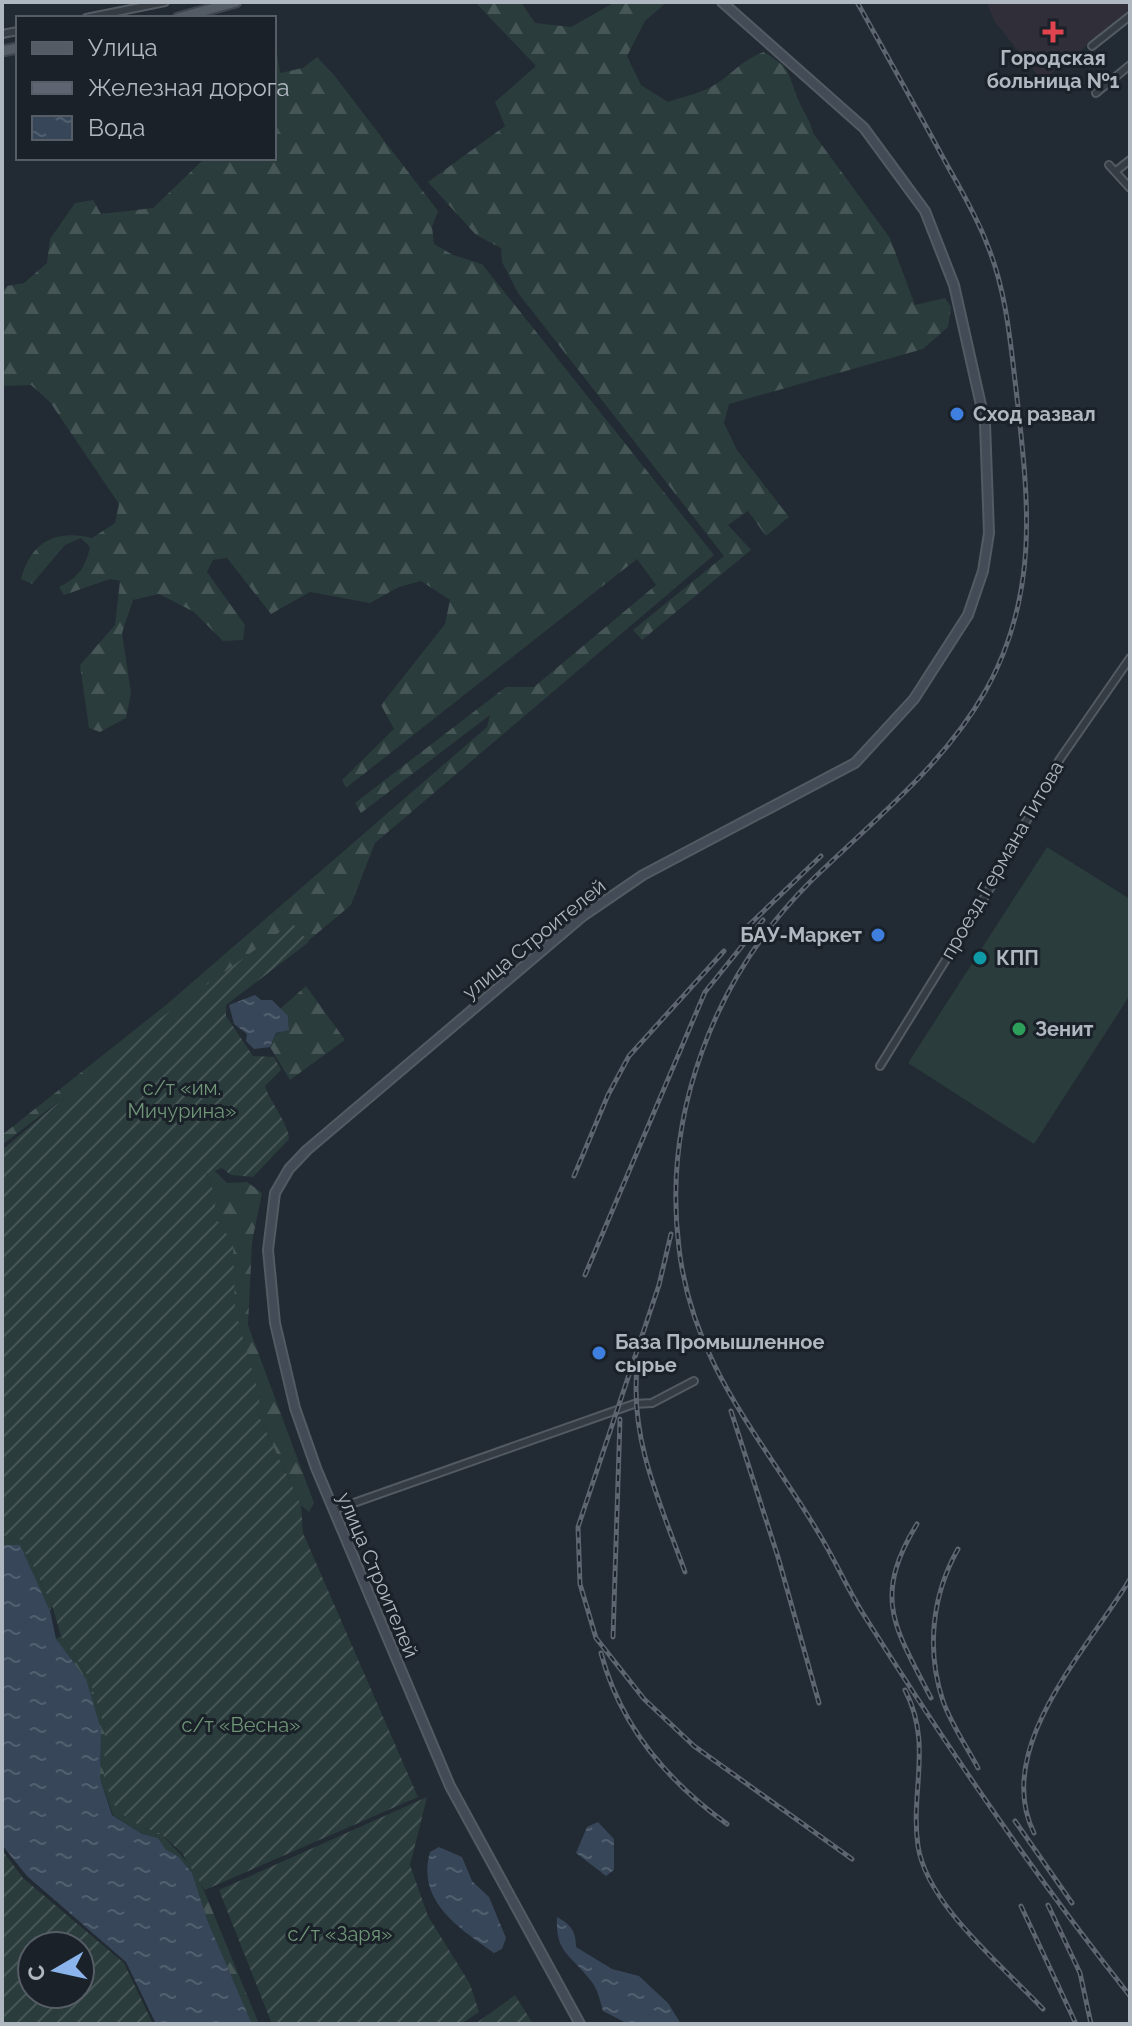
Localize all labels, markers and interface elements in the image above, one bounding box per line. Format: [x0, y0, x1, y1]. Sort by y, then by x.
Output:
legend [16, 16, 276, 160]
marker: Городская больница №1 [1042, 21, 1064, 43]
text: Улица [88, 33, 158, 62]
place label: Городская больница №1 [987, 46, 1120, 93]
text: Железная дорога [88, 73, 289, 102]
text: Вода [88, 113, 145, 142]
place label: Сход развал [973, 402, 1096, 426]
marker: Сход развал [948, 405, 966, 423]
street label: проезд Германа Титова [935, 757, 1069, 963]
street label: улица Строителей [458, 874, 610, 1004]
place label: БАУ-Маркет [740, 923, 862, 947]
marker: БАУ-Маркет [869, 926, 887, 944]
place label: КПП [996, 946, 1039, 970]
marker: КПП [971, 949, 989, 967]
place label: Зенит [1035, 1017, 1093, 1041]
marker: Зенит [1010, 1020, 1028, 1038]
park label: с/т «им. Мичурина» [128, 1076, 236, 1123]
place label: База Промышленное сырье [615, 1330, 824, 1377]
marker: База Промышленное сырье [590, 1344, 608, 1362]
street label: улица Строителей [332, 1489, 424, 1661]
park label: с/т «Весна» [181, 1713, 301, 1737]
park label: с/т «Заря» [288, 1922, 392, 1946]
north arrow [16, 1930, 96, 2010]
text: С [22, 1964, 50, 1983]

